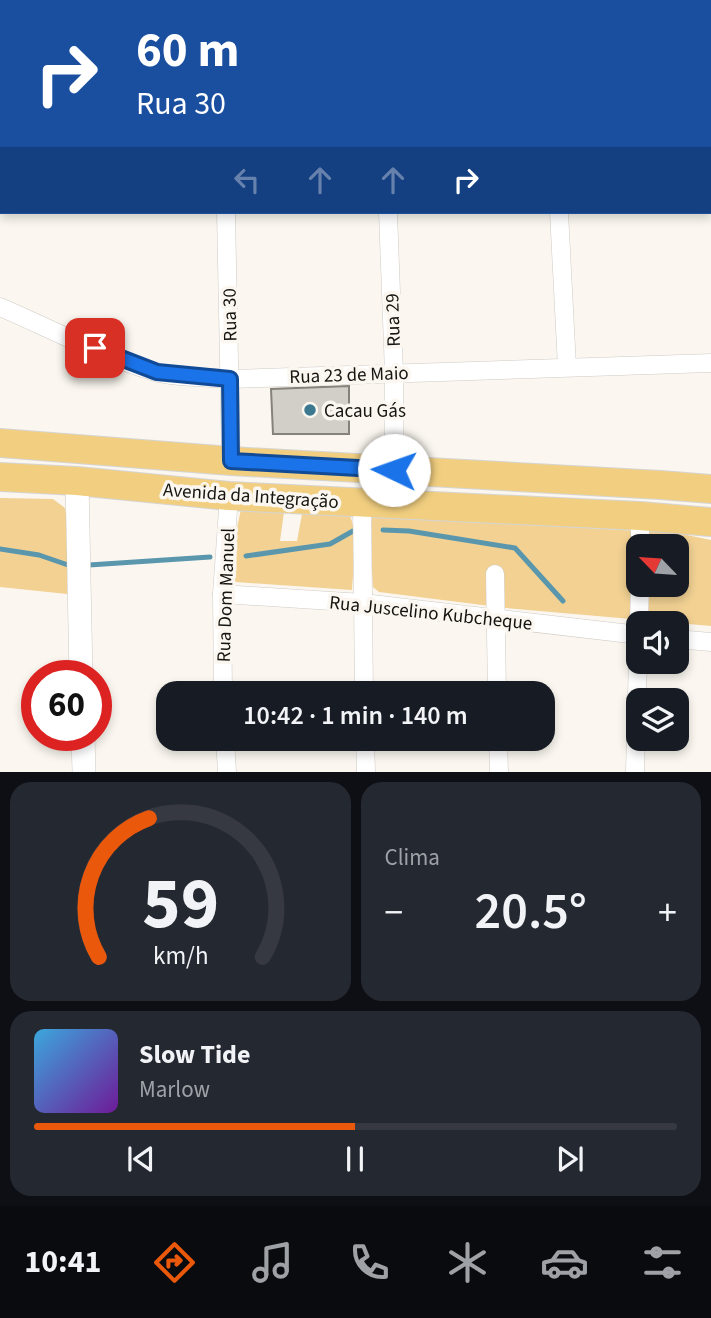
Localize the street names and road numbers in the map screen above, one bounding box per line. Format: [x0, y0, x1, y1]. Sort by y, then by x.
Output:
street label: Rua 30 [217, 288, 244, 342]
street label: Rua 29 [379, 293, 408, 347]
street label: Rua 23 de Maio [289, 360, 409, 391]
street label: Avenida da Integração [162, 477, 339, 516]
street label: Rua Dom Manuel [211, 527, 242, 663]
street label: Rua Juscelino Kubcheque [328, 589, 534, 638]

